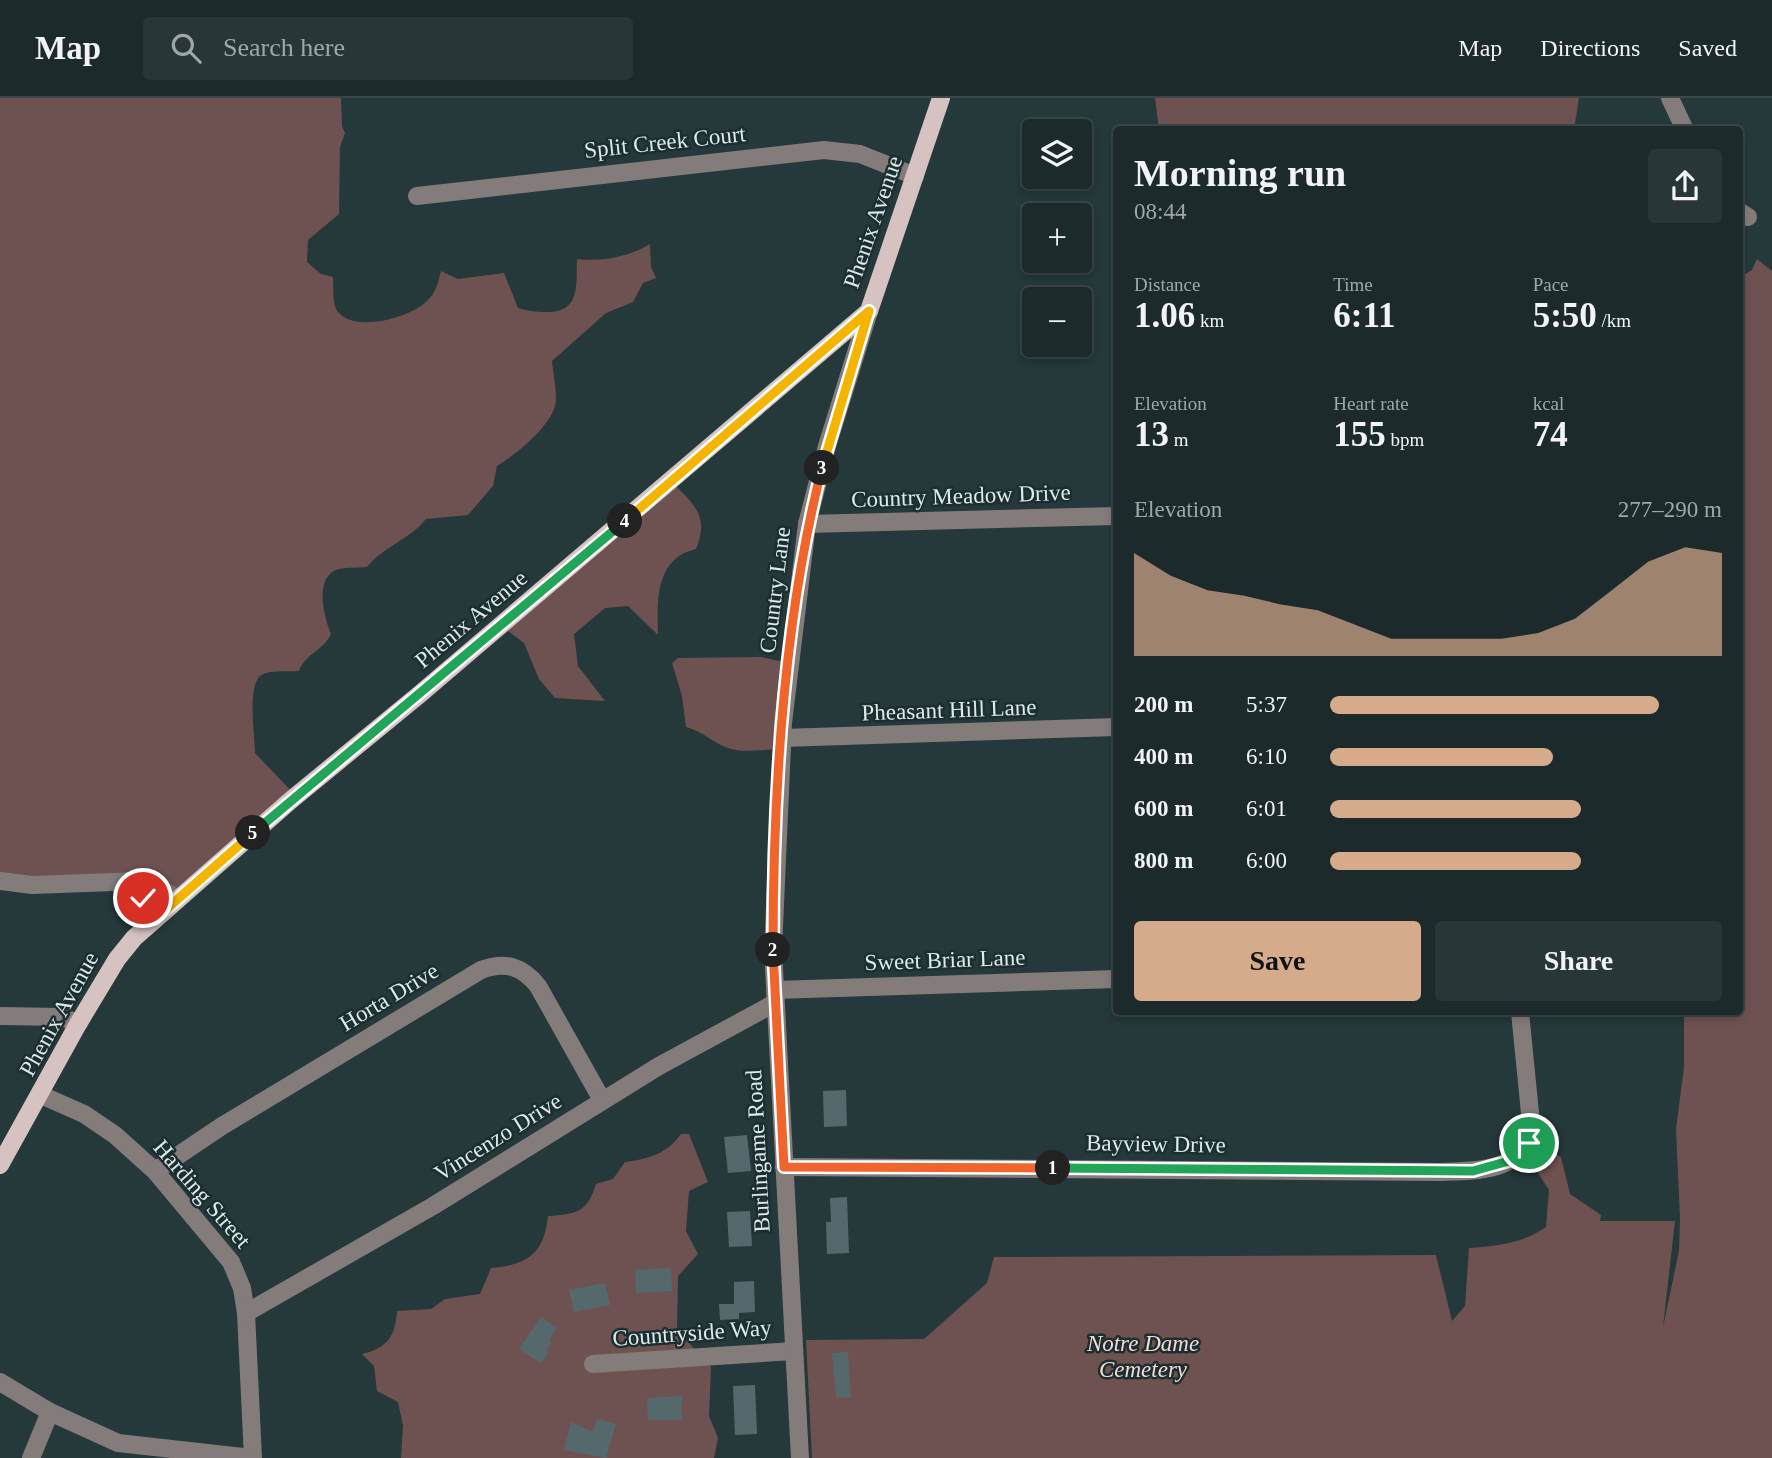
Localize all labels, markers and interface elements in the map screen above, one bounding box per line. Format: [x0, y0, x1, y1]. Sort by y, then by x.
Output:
search box [143, 17, 633, 80]
icon: search [167, 29, 205, 67]
text: Map [35, 30, 101, 66]
text: Search here [223, 33, 345, 62]
text: Map [1458, 35, 1502, 61]
text: Directions [1540, 35, 1640, 61]
text: Saved [1678, 35, 1737, 61]
map controls [1022, 119, 1092, 357]
button: layers [1022, 119, 1092, 189]
street label: Split Creek Court [583, 121, 748, 163]
button: share [1648, 149, 1722, 223]
text: Morning run [1134, 152, 1346, 194]
street label: Phenix Avenue [839, 153, 907, 291]
text: 08:44 [1134, 199, 1186, 224]
button: + [1022, 203, 1092, 273]
text: Distance [1134, 274, 1200, 295]
text: Time [1333, 274, 1373, 295]
text: Pace [1533, 274, 1569, 295]
button: − [1022, 287, 1092, 357]
text: 1.06 [1134, 296, 1195, 335]
text: 6:11 [1333, 296, 1396, 335]
text: 5:50 [1533, 296, 1597, 335]
text: km [1195, 310, 1224, 331]
text: /km [1597, 310, 1631, 331]
text: Elevation [1134, 393, 1207, 414]
text: Heart rate [1333, 393, 1409, 414]
text: kcal [1533, 393, 1564, 414]
text: 13 [1134, 415, 1169, 454]
text: 155 [1333, 415, 1386, 454]
text: 74 [1533, 415, 1568, 454]
text: m [1169, 429, 1189, 450]
text: bpm [1386, 429, 1424, 450]
pin: 3 [804, 450, 840, 486]
text: 3 [817, 457, 826, 478]
street label: Country Meadow Drive [851, 480, 1071, 512]
text: Elevation [1134, 497, 1222, 522]
text: 277–290 m [1618, 497, 1722, 522]
pin: 4 [608, 504, 642, 538]
text: 4 [620, 510, 629, 531]
street label: Country Lane [755, 525, 795, 655]
street label: Phenix Avenue [410, 565, 532, 673]
text: 200 m [1134, 692, 1193, 717]
text: 5:37 [1246, 692, 1287, 717]
street label: Pheasant Hill Lane [861, 694, 1037, 726]
text: 400 m [1134, 744, 1193, 769]
text: 6:10 [1246, 744, 1287, 769]
text: 600 m [1134, 796, 1193, 821]
text: 6:01 [1246, 796, 1287, 821]
pin: 5 [236, 816, 270, 850]
text: 5 [248, 822, 257, 843]
text: 800 m [1134, 848, 1193, 873]
text: 6:00 [1246, 848, 1287, 873]
pin [113, 868, 173, 928]
icon: check [124, 879, 162, 917]
button: Save [1134, 921, 1421, 1001]
button: Share [1435, 921, 1722, 1001]
pin: 2 [756, 932, 790, 968]
text: 2 [768, 939, 777, 960]
street label: Sweet Briar Lane [864, 945, 1026, 975]
street label: Phenix Avenue [15, 948, 103, 1080]
street label: Horta Drive [335, 958, 443, 1036]
street label: Burlingame Road [741, 1069, 775, 1233]
street label: Vincenzo Drive [430, 1088, 566, 1186]
pin [1499, 1113, 1559, 1173]
icon: arrive [1510, 1124, 1548, 1162]
street label: Bayview Drive [1086, 1130, 1226, 1158]
street label: Harding Street [148, 1135, 256, 1254]
pin: 1 [1036, 1150, 1070, 1186]
text: 1 [1048, 1157, 1057, 1178]
street label: Countryside Way [612, 1315, 773, 1351]
park label: Notre Dame Cemetery [1086, 1331, 1199, 1382]

